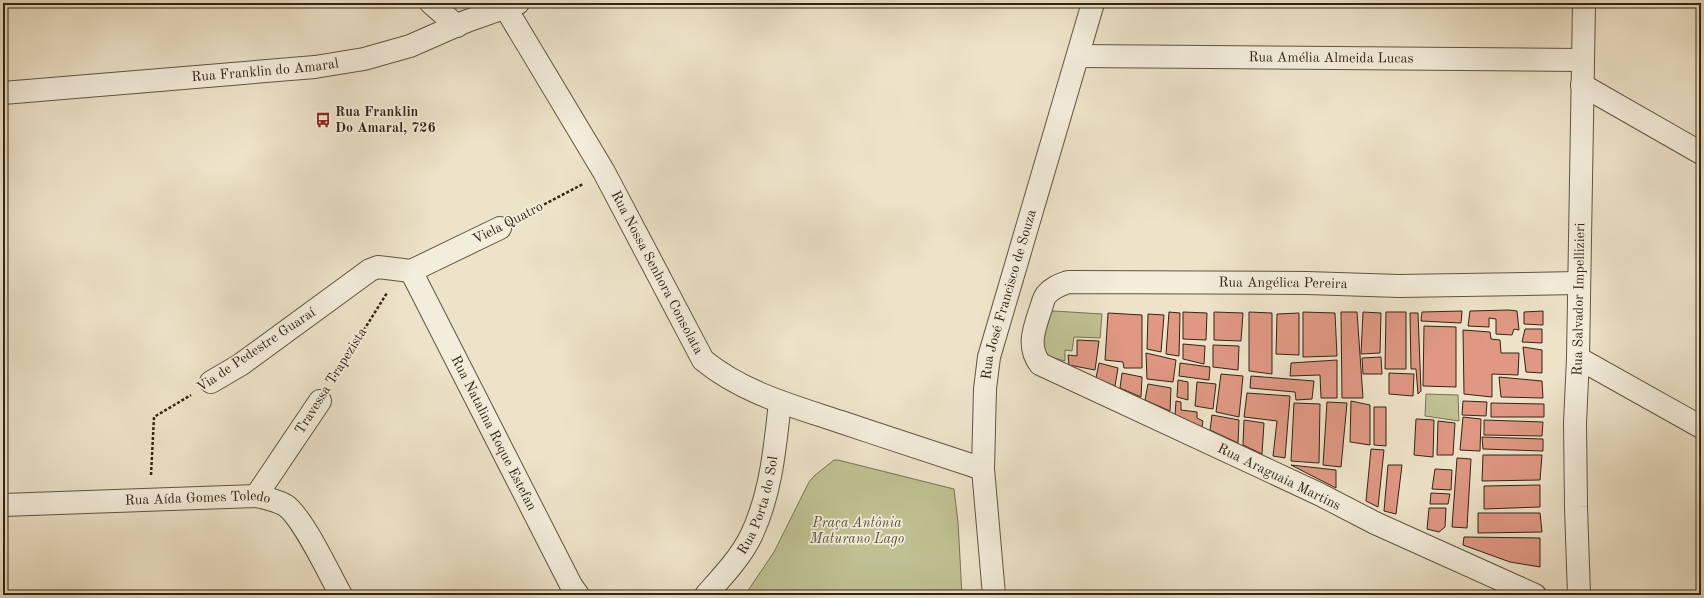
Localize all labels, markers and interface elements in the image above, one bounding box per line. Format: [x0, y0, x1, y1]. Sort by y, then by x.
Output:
street label: Rua Amélia Almeida Lucas [1248, 50, 1414, 66]
street label: Rua Franklin do Amaral [191, 56, 340, 84]
place label: Rua Franklin Do Amaral, 726 [335, 105, 436, 135]
bus stop icon: Rua Franklin Do Amaral, 726 [314, 111, 332, 129]
street label: Rua Nossa Senhora Consolata [608, 189, 706, 357]
street label: Viela Quatro [471, 199, 545, 247]
street label: Rua José Francisco de Souza [979, 208, 1039, 380]
street label: Rua Salvador Impellizieri [1570, 222, 1587, 376]
street label: Rua Angélica Pereira [1219, 276, 1348, 291]
street label: Via de Pedestre Guaraí [194, 305, 318, 395]
street label: Travessa Trapezista [293, 325, 369, 437]
street label: Rua Natalina Roque Estefan [448, 353, 539, 513]
street label: Rua Araguaia Martins [1215, 441, 1343, 513]
street label: Rua Porta do Sol [735, 455, 780, 557]
street label: Rua Aída Gomes Toledo [125, 489, 272, 508]
park label: Praça Antônia Maturano Lago [809, 516, 904, 547]

